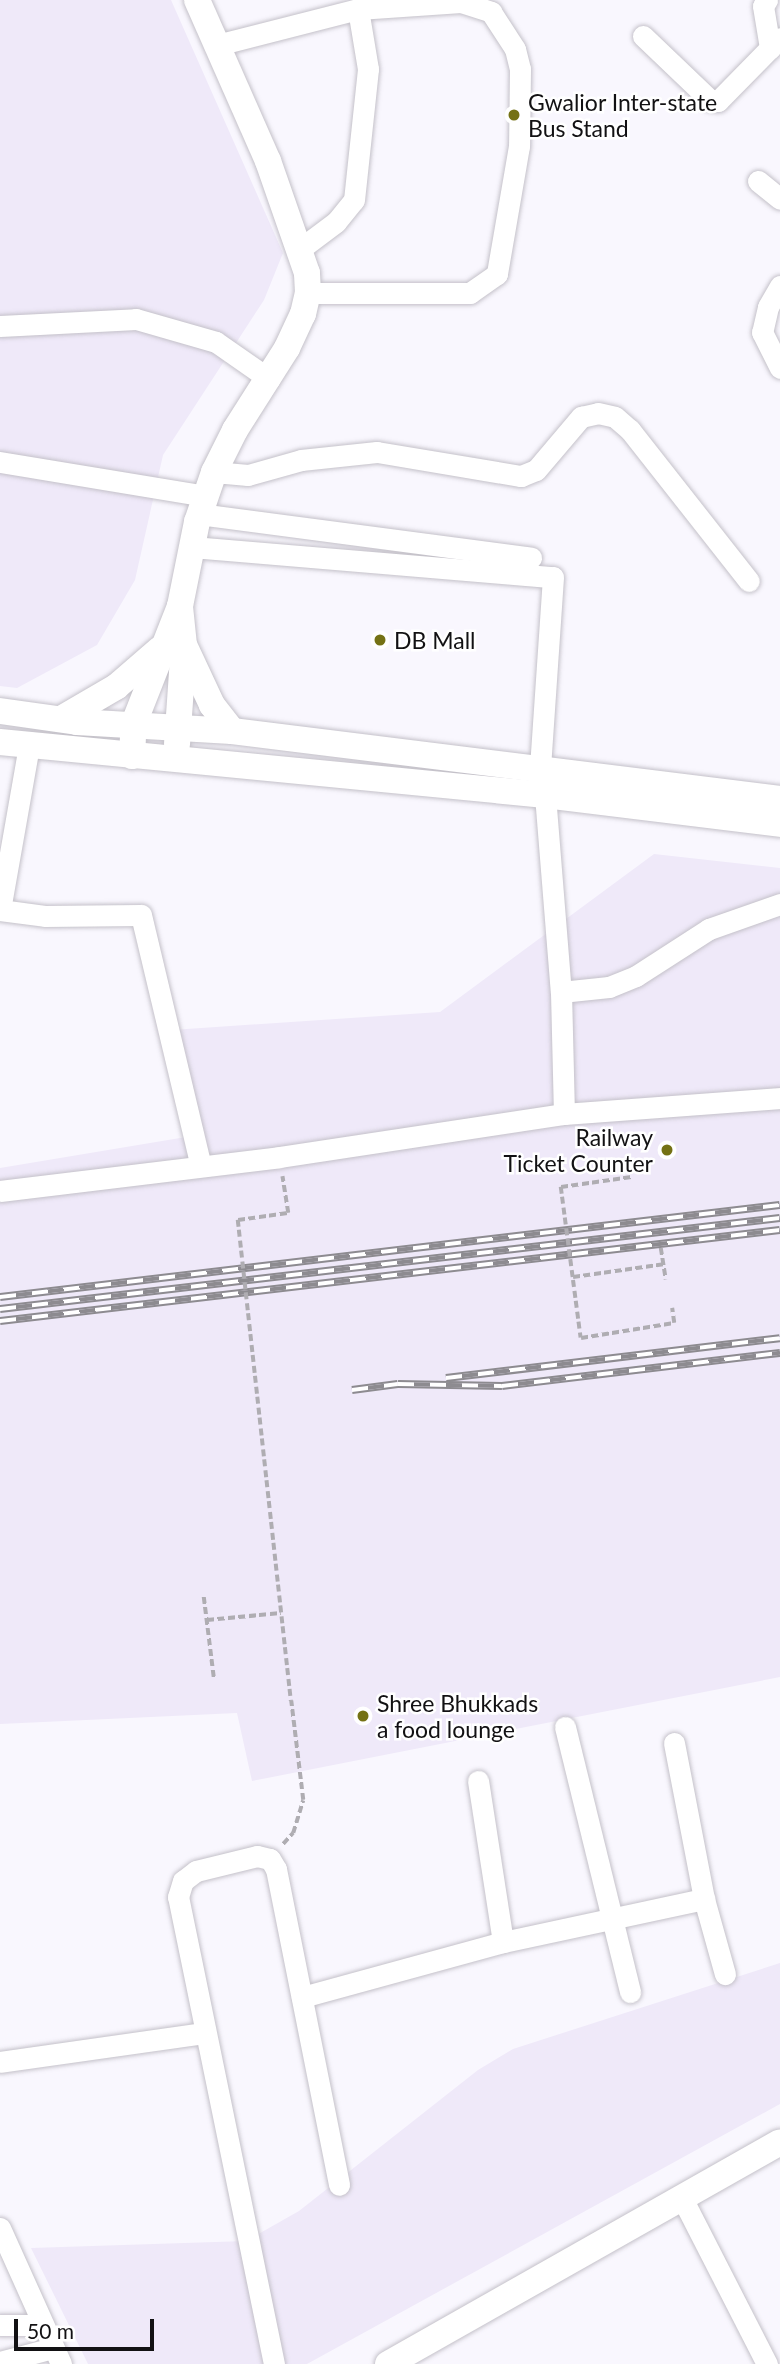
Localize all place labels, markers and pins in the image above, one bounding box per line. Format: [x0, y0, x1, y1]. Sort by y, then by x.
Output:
place label: Gwalior Inter-state Bus Stand [528, 88, 718, 142]
marker: Gwalior Inter-state Bus Stand [506, 107, 522, 123]
place label: DB Mall [394, 626, 476, 654]
marker: DB Mall [372, 632, 388, 648]
place label: Railway Ticket Counter [503, 1123, 653, 1177]
marker: Railway Ticket Counter [659, 1142, 675, 1158]
place label: Shree Bhukkads a food lounge [377, 1689, 538, 1743]
marker: Shree Bhukkads a food lounge [355, 1708, 371, 1724]

